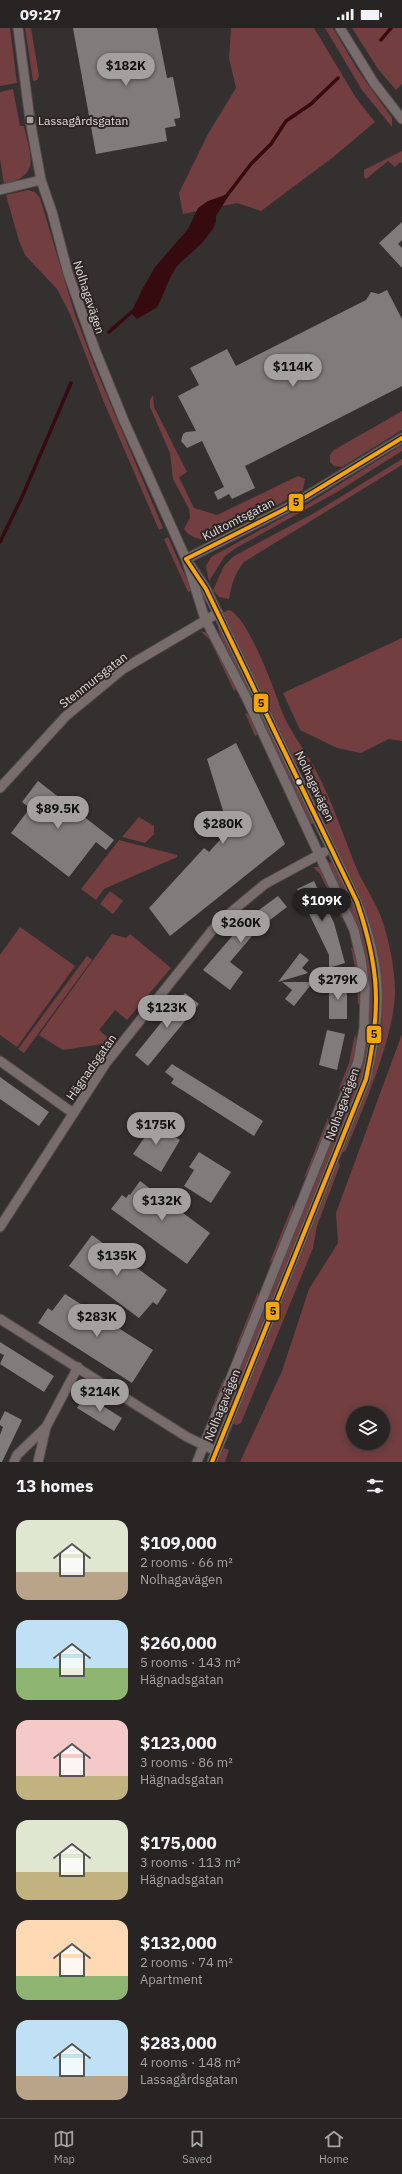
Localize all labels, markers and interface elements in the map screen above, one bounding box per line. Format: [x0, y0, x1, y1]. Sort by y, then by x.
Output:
text: 09:27 [20, 5, 61, 24]
pin: $182K [98, 53, 154, 87]
text: $182K [106, 57, 146, 74]
place label: Lassagårdsgatan [38, 113, 128, 128]
marker: Lassagårdsgatan [25, 115, 35, 125]
street label: Nolhagavägen [70, 258, 108, 336]
pin: $114K [265, 354, 321, 388]
text: $114K [273, 358, 313, 375]
line badge: 5 [288, 493, 304, 512]
street label: Kultomtsgatan [199, 494, 277, 544]
text: 5 [293, 495, 300, 509]
street label: Stenmursgatan [56, 649, 130, 711]
line badge: 5 [253, 693, 269, 713]
text: 5 [258, 696, 265, 710]
street label: Nolhagavägen [292, 748, 338, 824]
unlabelled marker [294, 777, 304, 787]
pin: $89.5K [25, 796, 91, 830]
text: $89.5K [36, 800, 80, 817]
pin: $280K [195, 811, 251, 845]
text: $280K [203, 815, 243, 832]
pin: $109K [294, 888, 350, 922]
text: $109K [302, 892, 342, 909]
pin: $260K [213, 910, 269, 944]
text: $260K [221, 914, 261, 931]
pin: $279K [310, 967, 366, 1001]
text: $279K [318, 971, 358, 988]
pin: $123K [139, 995, 195, 1029]
text: $123K [147, 999, 187, 1016]
line badge: 5 [366, 1025, 382, 1044]
text: 5 [371, 1027, 378, 1041]
street label: Hägnadsgatan [63, 1031, 119, 1103]
street label: Nolhagavägen [322, 1066, 362, 1142]
pin: $175K [128, 1112, 184, 1146]
text: $175K [136, 1116, 176, 1133]
pin: $132K [134, 1188, 190, 1222]
text: $132K [142, 1192, 182, 1209]
pin: $135K [89, 1243, 145, 1277]
text: $135K [97, 1247, 137, 1264]
line badge: 5 [265, 1301, 280, 1321]
pin: $283K [69, 1304, 125, 1338]
text: 5 [270, 1304, 277, 1318]
text: $283K [77, 1308, 117, 1325]
street label: Nolhagavägen [201, 1367, 243, 1443]
pin: $214K [72, 1379, 128, 1413]
text: $214K [80, 1383, 120, 1400]
map controls [346, 1406, 390, 1450]
button: layers [346, 1406, 390, 1450]
text: 13 homes [16, 1475, 93, 1497]
icon: filters [364, 1475, 386, 1497]
text: $109,000 [140, 1532, 217, 1554]
icon: home [48, 1536, 96, 1584]
text: 2 rooms · 66 m² [140, 1554, 233, 1571]
text: Nolhagavägen [140, 1571, 223, 1588]
text: $260,000 [140, 1632, 217, 1654]
icon: home [48, 1636, 96, 1684]
text: 5 rooms · 143 m² [140, 1654, 241, 1671]
text: Hägnadsgatan [140, 1671, 224, 1688]
text: $123,000 [140, 1732, 217, 1754]
icon: home [48, 1736, 96, 1784]
text: 3 rooms · 86 m² [140, 1754, 233, 1771]
text: Hägnadsgatan [140, 1771, 224, 1788]
text: $175,000 [140, 1832, 217, 1854]
icon: home [48, 1836, 96, 1884]
text: 3 rooms · 113 m² [140, 1854, 241, 1871]
text: Hägnadsgatan [140, 1871, 224, 1888]
text: $132,000 [140, 1932, 217, 1954]
icon: home [48, 1936, 96, 1984]
text: 2 rooms · 74 m² [140, 1954, 233, 1971]
text: Apartment [140, 1971, 203, 1988]
text: $283,000 [140, 2032, 217, 2054]
icon: home [48, 2036, 96, 2084]
text: 4 rooms · 148 m² [140, 2054, 241, 2071]
text: Lassagårdsgatan [140, 2071, 238, 2088]
tab: Map [53, 2128, 75, 2166]
tab: Saved [182, 2128, 212, 2166]
tab: Home [319, 2128, 349, 2166]

